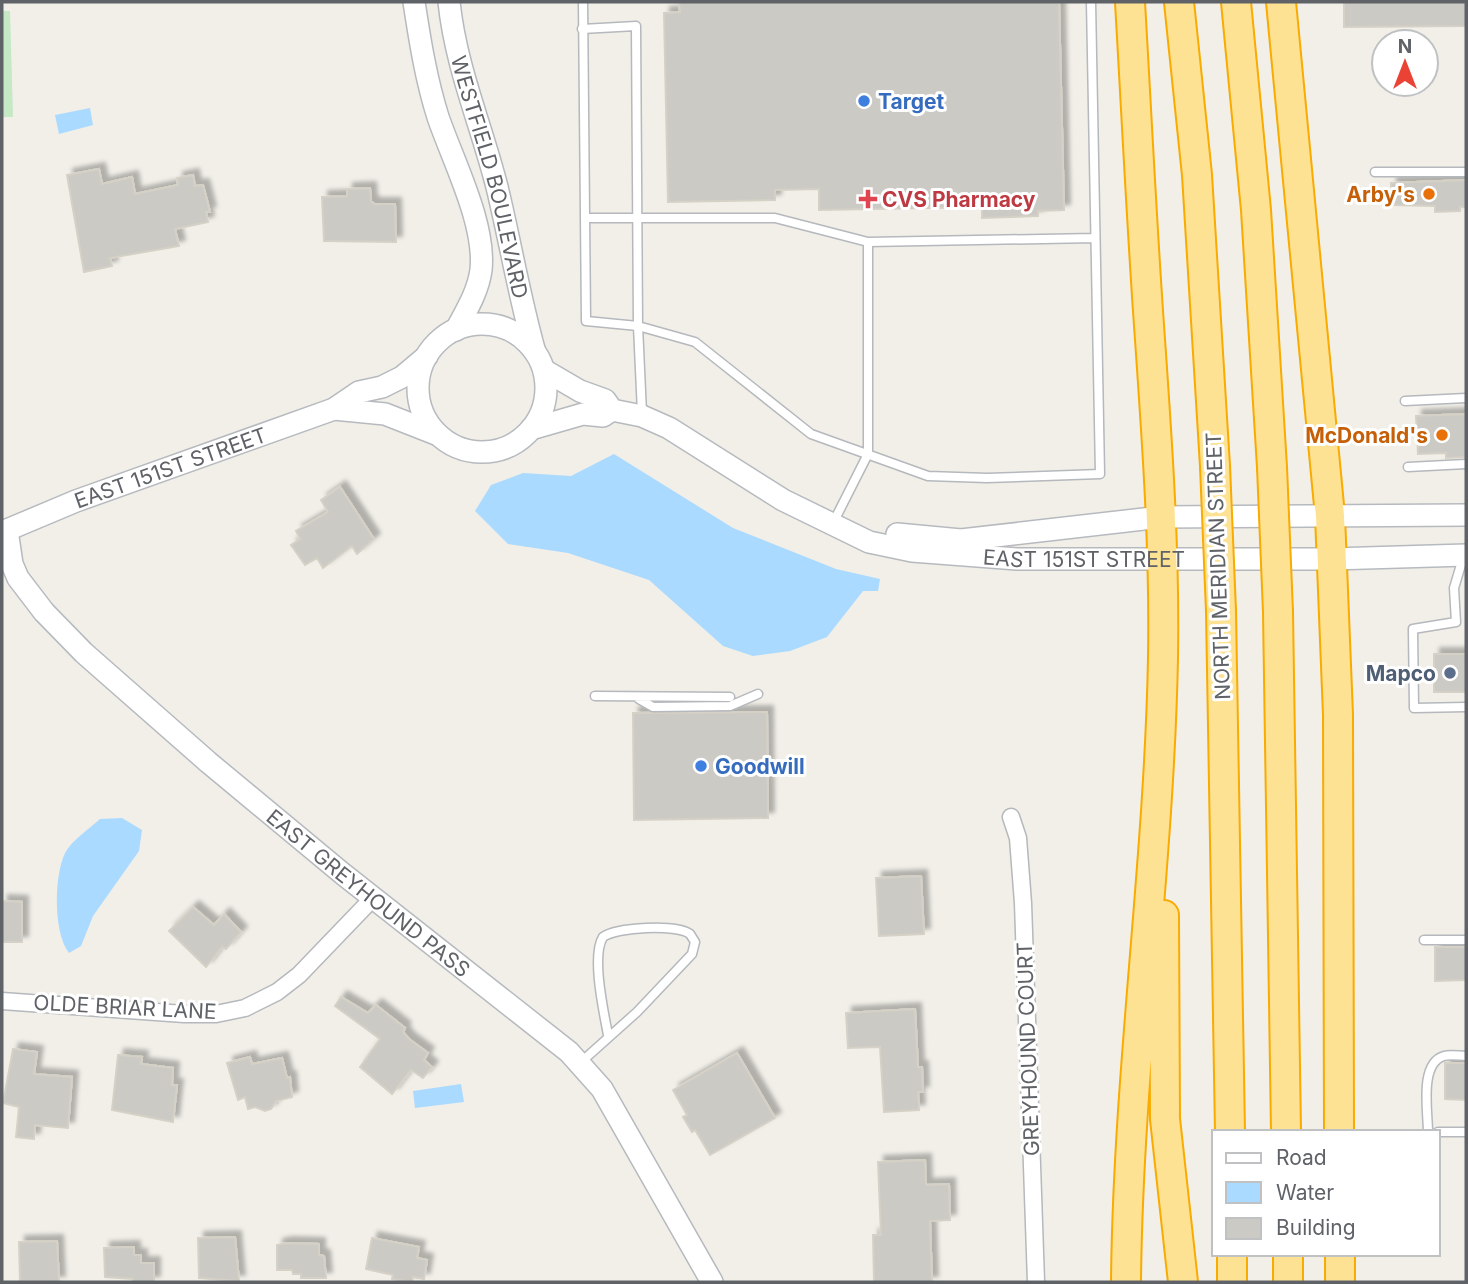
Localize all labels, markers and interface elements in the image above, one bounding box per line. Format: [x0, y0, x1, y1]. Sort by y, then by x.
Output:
north arrow [1370, 28, 1440, 98]
text: N [1398, 35, 1412, 58]
street label: WESTFIELD BOULEVARD [446, 53, 534, 301]
place label: Target [878, 89, 944, 114]
marker: Target [856, 93, 872, 109]
place label: Arby's [1346, 182, 1415, 207]
marker: Arby's [1421, 186, 1437, 202]
place label: CVS Pharmacy [882, 187, 1036, 212]
marker: CVS Pharmacy [860, 191, 876, 207]
street label: EAST 151ST STREET [71, 422, 270, 513]
place label: McDonald's [1305, 423, 1428, 448]
marker: McDonald's [1434, 427, 1450, 443]
street label: NORTH MERIDIAN STREET [1201, 432, 1235, 700]
street label: EAST 151ST STREET [982, 544, 1185, 572]
place label: Mapco [1366, 661, 1436, 686]
marker: Mapco [1442, 665, 1458, 681]
place label: Goodwill [715, 754, 805, 779]
marker: Goodwill [693, 758, 709, 774]
street label: EAST GREYHOUND PASS [262, 804, 475, 982]
street label: GREYHOUND COURT [1012, 941, 1044, 1157]
street label: OLDE BRIAR LANE [33, 990, 217, 1024]
legend [1212, 1130, 1440, 1256]
text: Road [1276, 1145, 1327, 1170]
text: Water [1276, 1180, 1334, 1205]
text: Building [1276, 1215, 1356, 1240]

